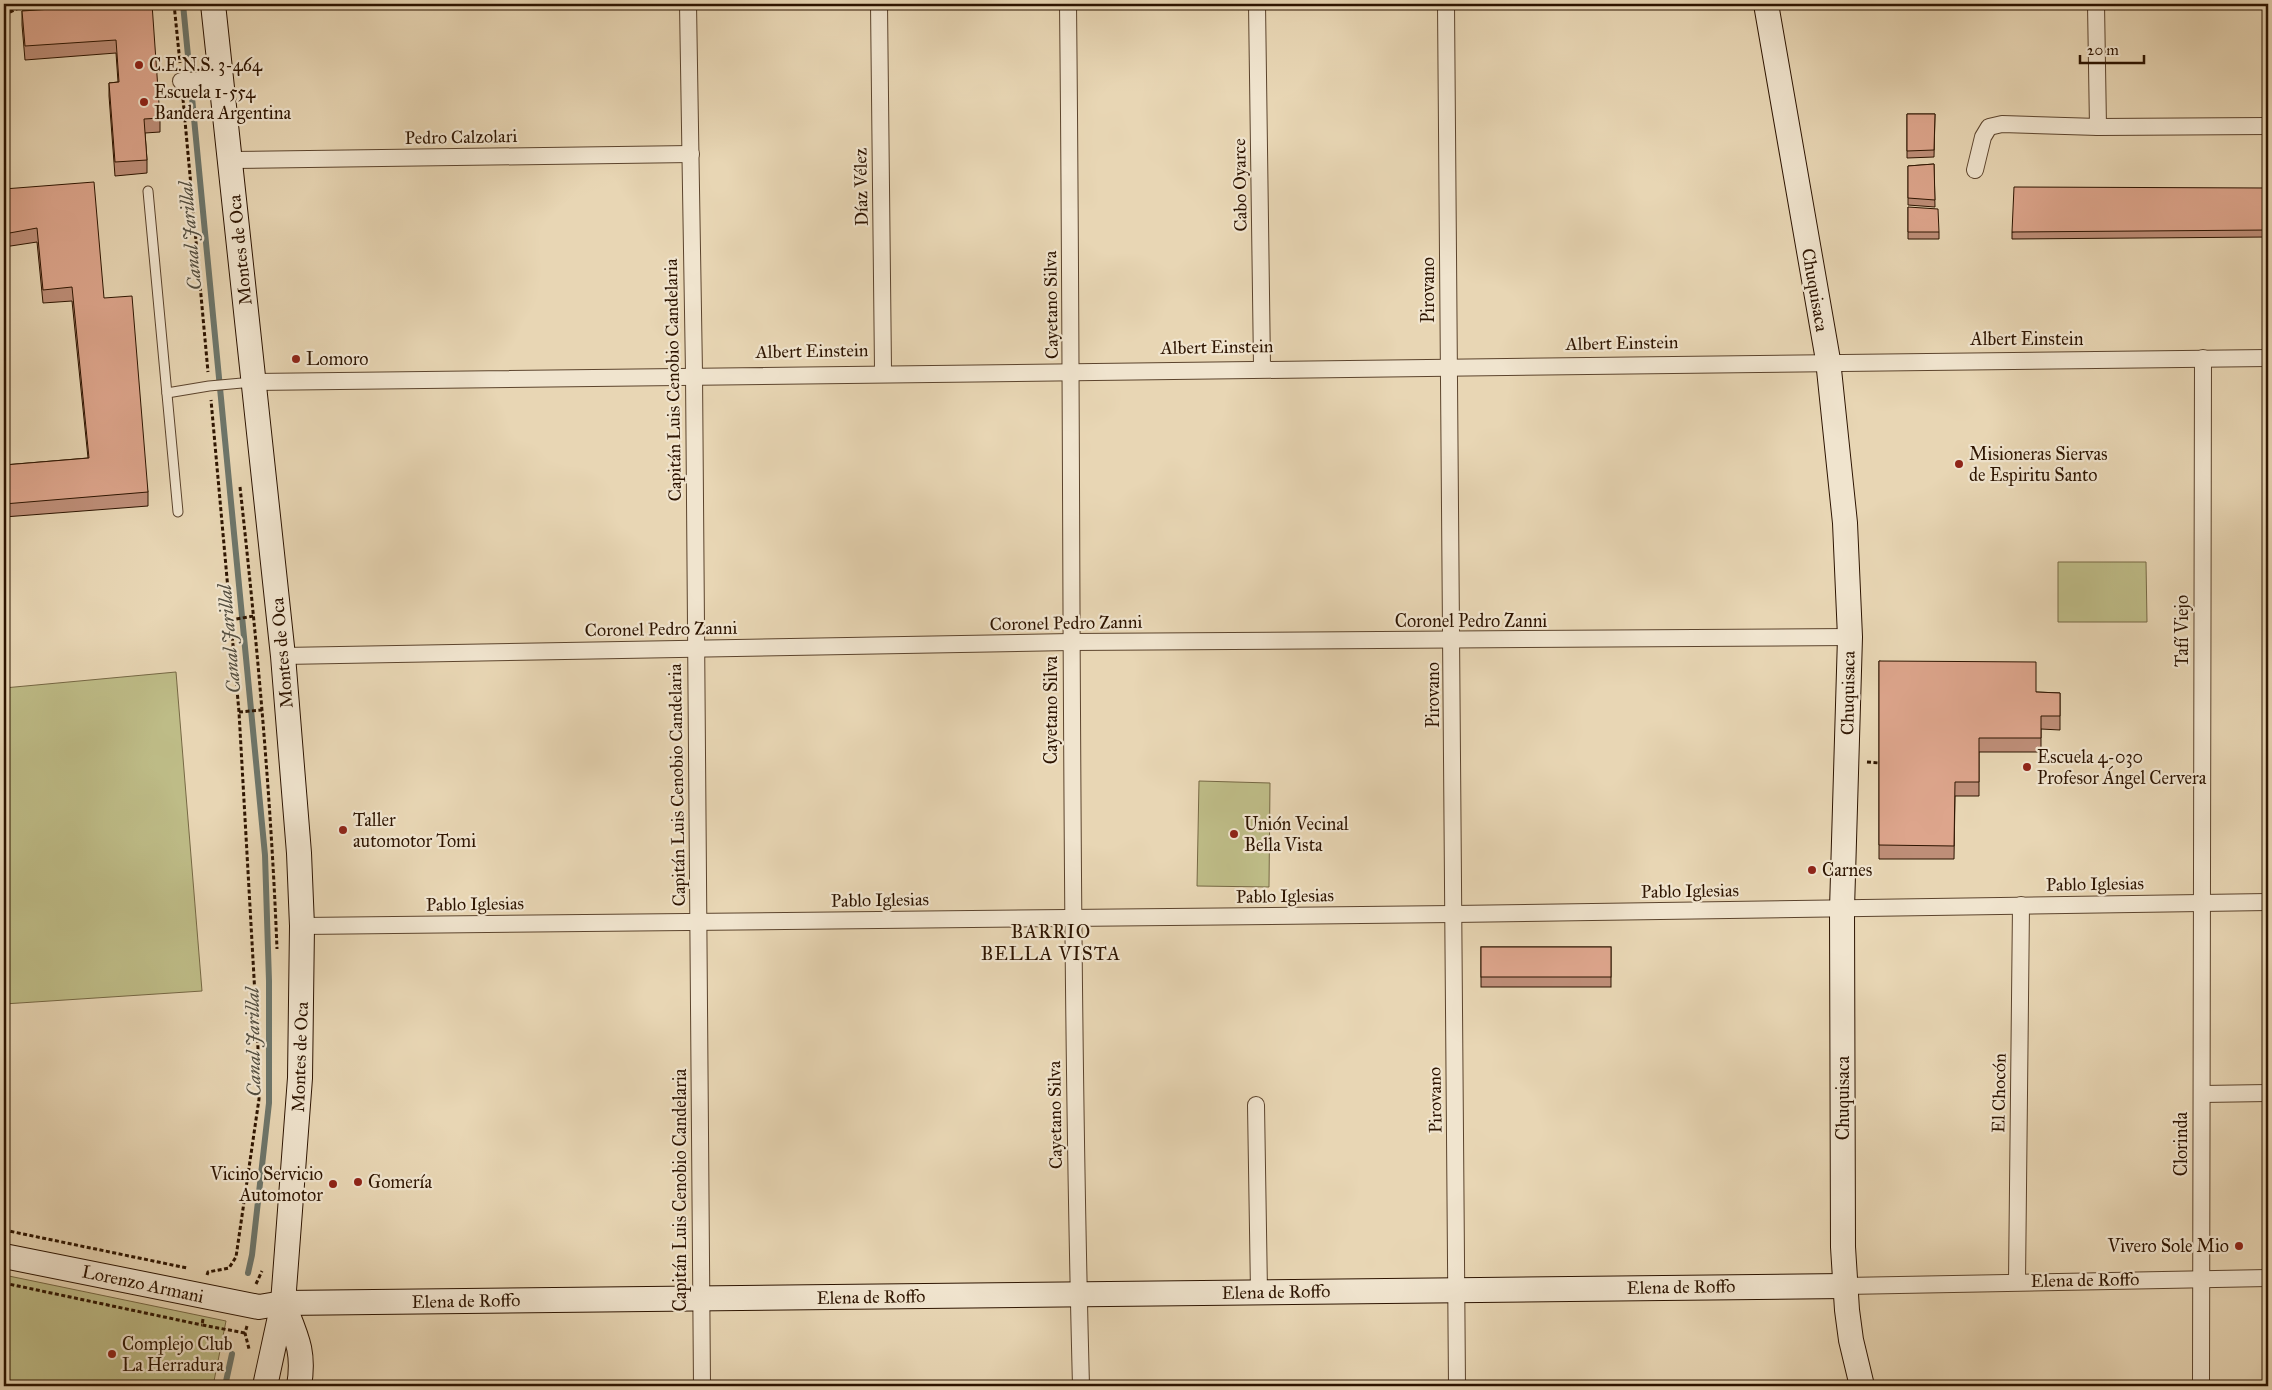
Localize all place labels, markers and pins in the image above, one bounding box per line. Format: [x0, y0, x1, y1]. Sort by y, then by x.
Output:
place label: C.E.N.S. 3-464 [149, 54, 263, 76]
marker: C.E.N.S. 3-464 [133, 59, 145, 71]
place label: Escuela 1-554 Bandera Argentina [154, 81, 291, 125]
marker: Escuela 1-554 Bandera Argentina [138, 96, 150, 108]
place label: Lomoro [306, 348, 369, 370]
marker: Lomoro [290, 353, 302, 365]
place label: Misioneras Siervas de Espiritu Santo [1969, 443, 2108, 486]
marker: Misioneras Siervas de Espiritu Santo [1953, 458, 1965, 470]
place label: Escuela 4-030 Profesor Ángel Cervera [2037, 746, 2207, 790]
marker: Escuela 4-030 Profesor Ángel Cervera [2021, 761, 2033, 773]
place label: Taller automotor Tomi [353, 809, 476, 852]
place label: Unión Vecinal Bella Vista [1244, 813, 1349, 856]
marker: Taller automotor Tomi [337, 824, 349, 836]
marker: Unión Vecinal Bella Vista [1228, 828, 1240, 840]
place label: Carnes [1822, 859, 1872, 881]
marker: Carnes [1806, 864, 1818, 876]
place label: Vicino Servicio Automotor [209, 1163, 323, 1206]
place label: Gomería [368, 1171, 433, 1193]
marker: Gomería [352, 1176, 364, 1188]
marker: Vicino Servicio Automotor [327, 1178, 339, 1190]
place label: Vivero Sole Mio [2107, 1235, 2229, 1257]
marker: Vivero Sole Mio [2233, 1240, 2245, 1252]
place label: Complejo Club La Herradura [122, 1333, 233, 1376]
marker: Complejo Club La Herradura [106, 1348, 118, 1360]

